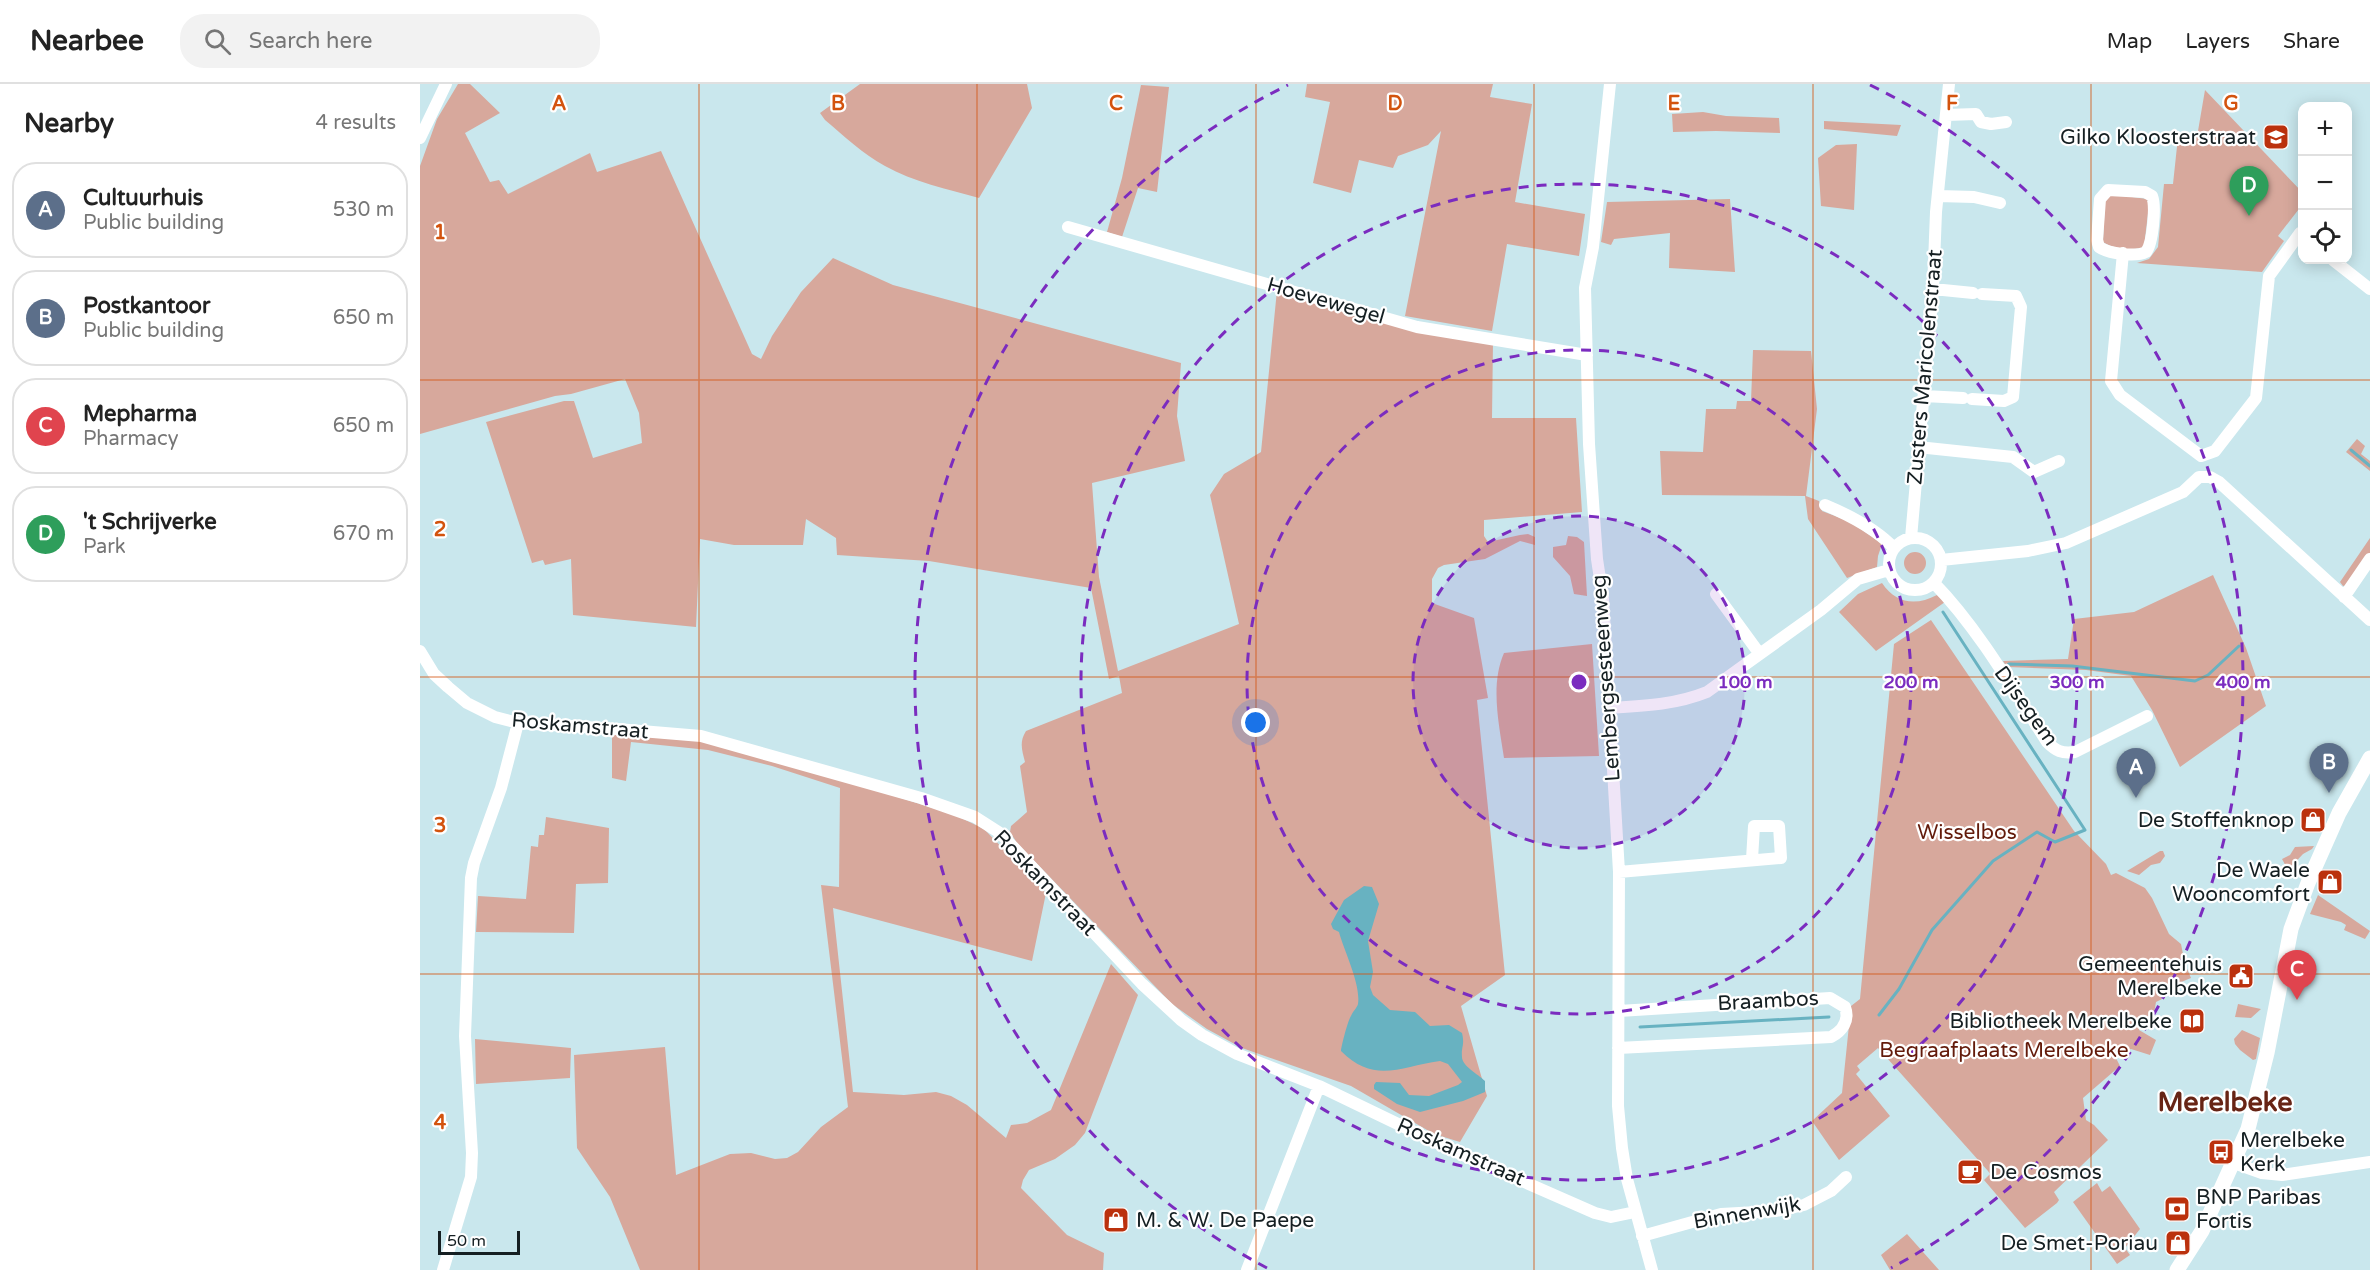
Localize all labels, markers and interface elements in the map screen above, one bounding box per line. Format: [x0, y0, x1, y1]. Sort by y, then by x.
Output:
search box [180, 14, 600, 68]
text: Nearbee [30, 24, 144, 58]
icon: search [201, 25, 234, 58]
text: Search here [249, 28, 372, 54]
text: Map [2107, 29, 2152, 54]
text: Layers [2185, 29, 2250, 54]
text: Share [2283, 29, 2340, 54]
text: A [552, 92, 567, 116]
text: B [831, 92, 845, 116]
text: C [1109, 92, 1123, 116]
text: D [1387, 92, 1403, 116]
text: E [1668, 92, 1681, 116]
text: F [1946, 92, 1958, 116]
text: G [2223, 92, 2239, 116]
map controls [2298, 102, 2352, 264]
button: + [2298, 102, 2352, 156]
text: Nearby [24, 108, 114, 139]
text: 4 results [316, 111, 396, 135]
school or university icon: Gilko Kloosterstraat [2261, 122, 2291, 152]
place label: Gilko Kloosterstraat [2060, 125, 2256, 150]
button: − [2298, 156, 2352, 210]
pin: D [2230, 166, 2268, 216]
text: Cultuurhuis [83, 185, 203, 211]
text: A [38, 198, 53, 222]
text: 530 m [333, 198, 394, 222]
button: locate [2298, 210, 2352, 264]
text: Public building [83, 211, 224, 235]
text: 1 [434, 221, 446, 245]
street label: Zusters Maricolenstraat [1902, 248, 1948, 486]
street label: Hoevewegel [1264, 272, 1388, 330]
text: Postkantoor [83, 293, 210, 319]
text: B [39, 306, 52, 330]
text: 650 m [333, 306, 394, 330]
text: Public building [83, 319, 224, 343]
text: Mepharma [83, 401, 197, 427]
text: C [39, 414, 52, 438]
text: 650 m [333, 414, 394, 438]
text: Pharmacy [83, 427, 178, 451]
text: 't Schrijverke [83, 509, 217, 535]
text: 2 [434, 518, 446, 542]
text: D [38, 522, 53, 546]
text: 670 m [333, 522, 394, 546]
text: Park [83, 535, 126, 559]
street label: Lembergsesteenweg [1586, 574, 1626, 782]
street label: Dijsegem [1989, 661, 2063, 751]
text: 100 m [1717, 671, 1773, 693]
text: 200 m [1883, 671, 1939, 693]
text: 300 m [2049, 671, 2105, 693]
text: 400 m [2215, 671, 2271, 693]
centre of rings [1569, 672, 1589, 692]
street label: Roskamstraat [510, 708, 650, 744]
your location [1241, 708, 1270, 737]
pin: B [2310, 744, 2348, 793]
pin: A [2116, 748, 2156, 798]
shop icon: De Stoffenknop [2298, 805, 2328, 835]
place label: De Stoffenknop [2138, 808, 2294, 833]
text: 3 [434, 814, 446, 838]
park label: Wisselbos [1917, 820, 2017, 845]
street label: Roskamstraat [988, 825, 1102, 941]
place label: De Waele Wooncomfort [2172, 858, 2310, 907]
shop icon: De Waele Wooncomfort [2315, 867, 2345, 897]
pin: C [2278, 950, 2316, 1000]
place label: Gemeentehuis Merelbeke [2078, 952, 2222, 1001]
public building icon: Gemeentehuis Merelbeke [2226, 961, 2256, 991]
street label: Braambos [1717, 986, 1819, 1016]
library icon: Bibliotheek Merelbeke [2177, 1006, 2207, 1036]
place label: Bibliotheek Merelbeke [1950, 1009, 2172, 1034]
park label: Begraafplaats Merelbeke [1879, 1038, 2129, 1063]
district label: Merelbeke [2158, 1086, 2293, 1119]
text: 4 [434, 1111, 447, 1135]
street label: Roskamstraat [1393, 1113, 1529, 1191]
place label: Merelbeke Kerk [2240, 1128, 2345, 1177]
bus stop icon: Merelbeke Kerk [2206, 1137, 2236, 1167]
cafe icon: De Cosmos [1955, 1157, 1985, 1187]
place label: De Cosmos [1990, 1160, 2102, 1185]
place label: BNP Paribas Fortis [2196, 1185, 2321, 1234]
street label: Binnenwijk [1691, 1191, 1803, 1235]
bank icon: BNP Paribas Fortis [2162, 1194, 2192, 1224]
shop icon: M. & W. De Paepe [1101, 1205, 1131, 1235]
place label: M. & W. De Paepe [1136, 1208, 1314, 1233]
scale bar [438, 1228, 520, 1256]
shop icon: De Smet-Poriau [2163, 1228, 2193, 1258]
text: 50 m [447, 1231, 486, 1251]
place label: De Smet-Poriau [2000, 1231, 2158, 1256]

